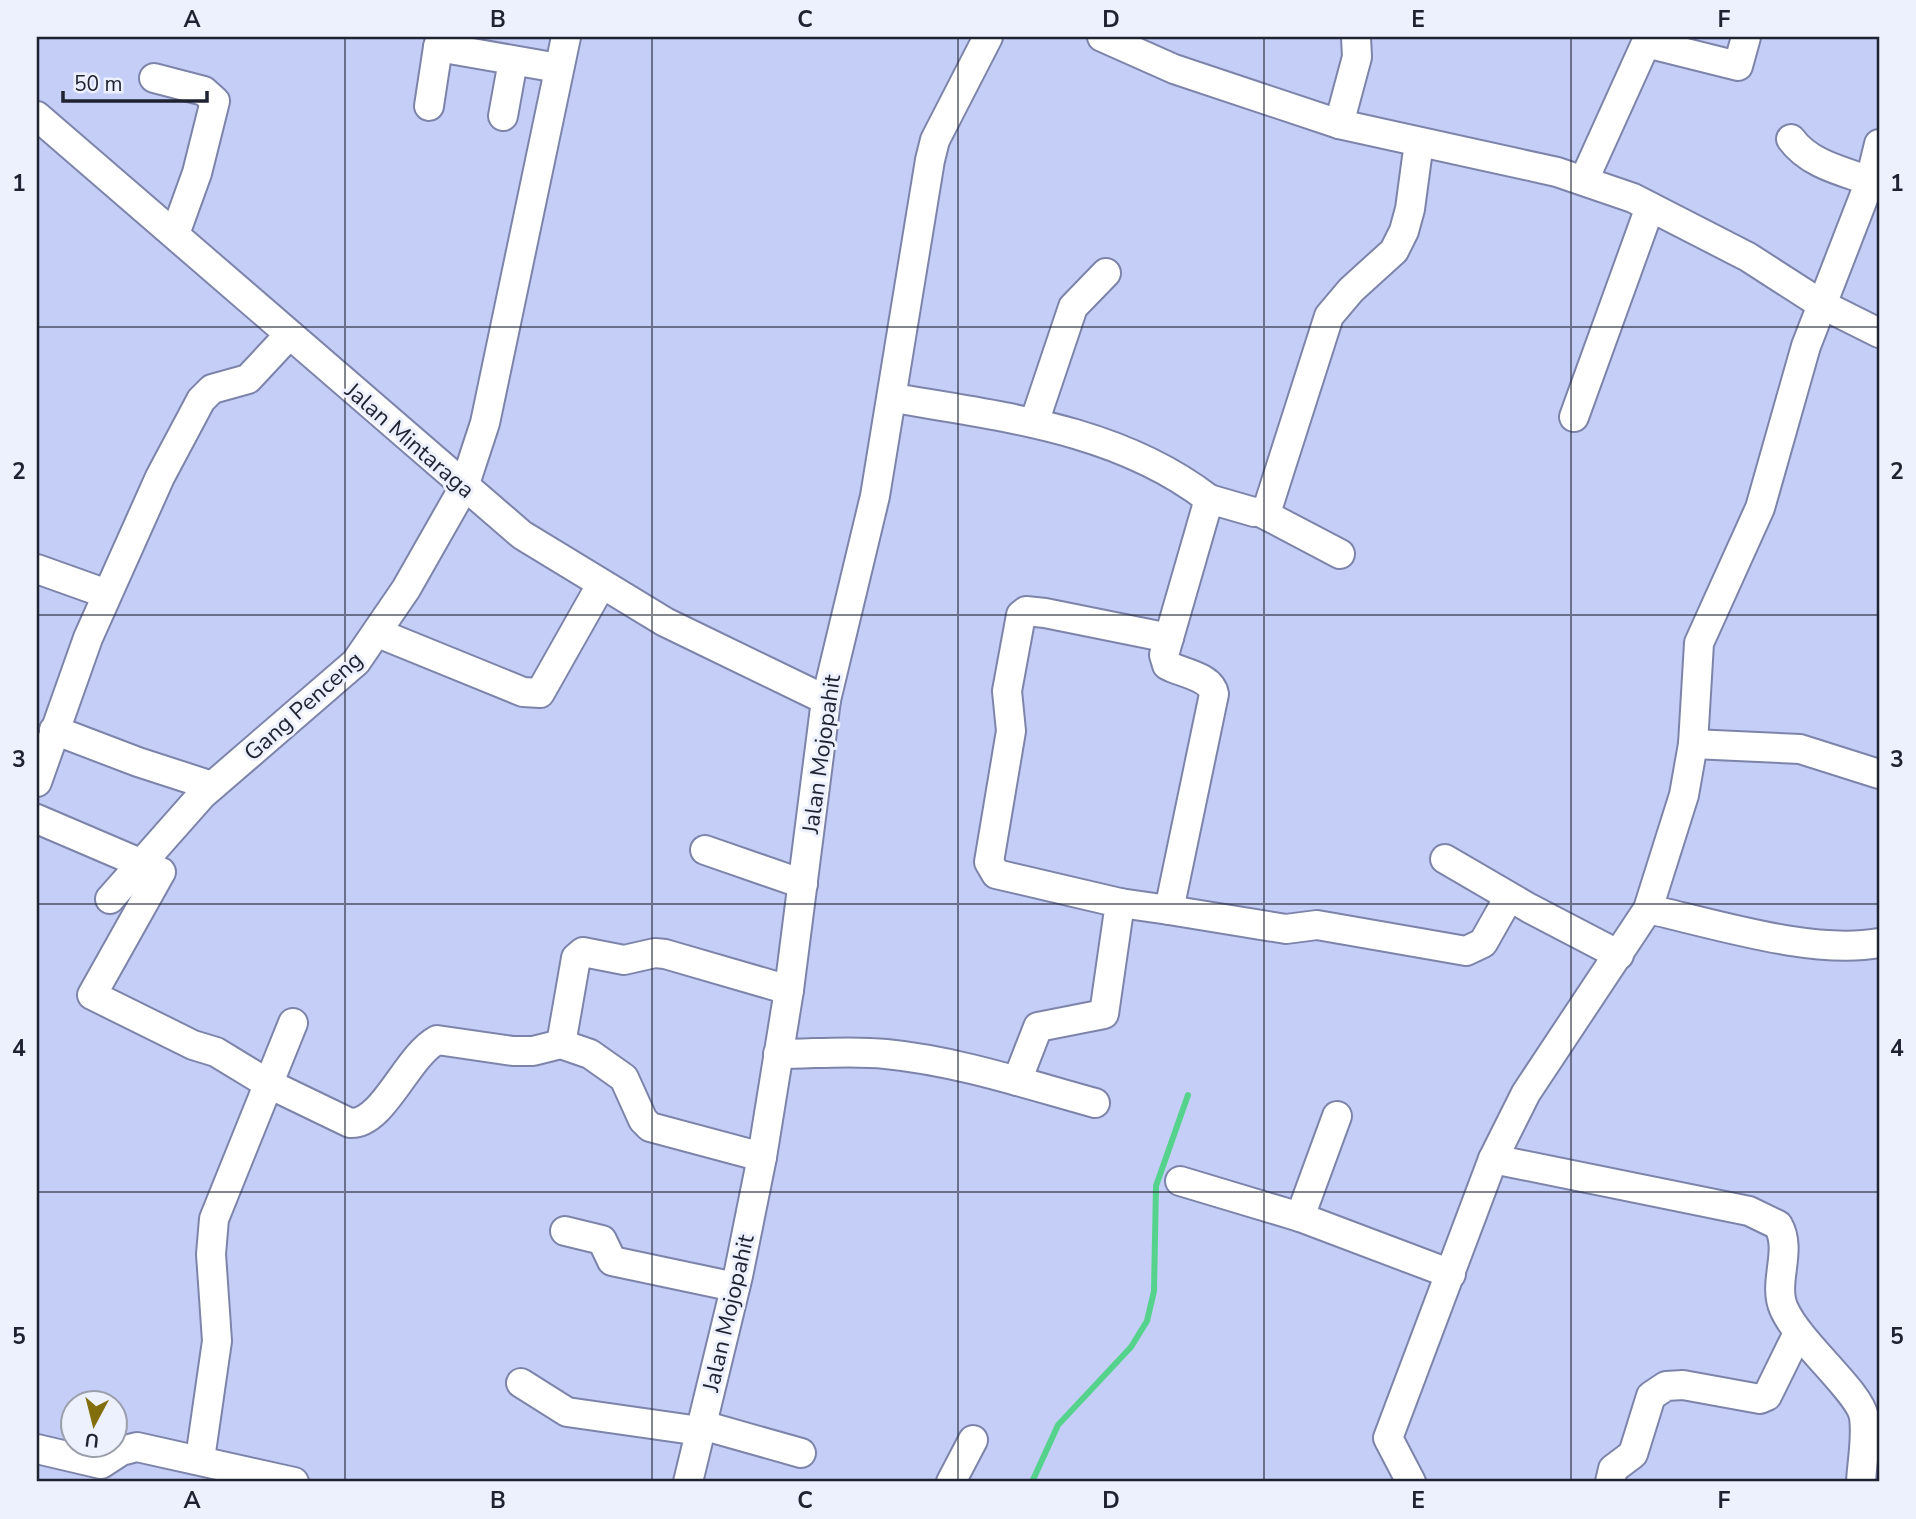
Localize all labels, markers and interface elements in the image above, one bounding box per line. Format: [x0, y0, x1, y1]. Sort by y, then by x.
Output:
text: A [183, 4, 201, 35]
text: B [490, 4, 506, 35]
text: C [797, 4, 813, 35]
text: D [1102, 4, 1120, 35]
text: E [1411, 4, 1425, 35]
text: F [1718, 4, 1731, 35]
scale bar [63, 60, 206, 104]
text: 50 m [74, 70, 123, 98]
text: 1 [12, 168, 26, 199]
text: 1 [1890, 168, 1904, 199]
street label: Jalan Mintaraga [338, 375, 481, 505]
text: 2 [12, 456, 26, 487]
text: 2 [1890, 456, 1904, 487]
street label: Gang Penceng [237, 645, 369, 768]
street label: Jalan Mojopahit [795, 672, 848, 837]
text: 3 [12, 744, 26, 775]
text: 3 [1890, 744, 1904, 775]
text: 4 [12, 1033, 26, 1064]
text: 4 [1890, 1033, 1904, 1064]
street label: Jalan Mojopahit [695, 1231, 762, 1396]
text: 5 [12, 1321, 26, 1352]
text: 5 [1890, 1321, 1904, 1352]
north arrow [60, 1390, 130, 1460]
text: U [84, 1426, 101, 1454]
text: A [183, 1485, 201, 1516]
text: B [490, 1485, 506, 1516]
text: C [797, 1485, 813, 1516]
text: D [1102, 1485, 1120, 1516]
text: E [1411, 1485, 1425, 1516]
text: F [1718, 1485, 1731, 1516]

